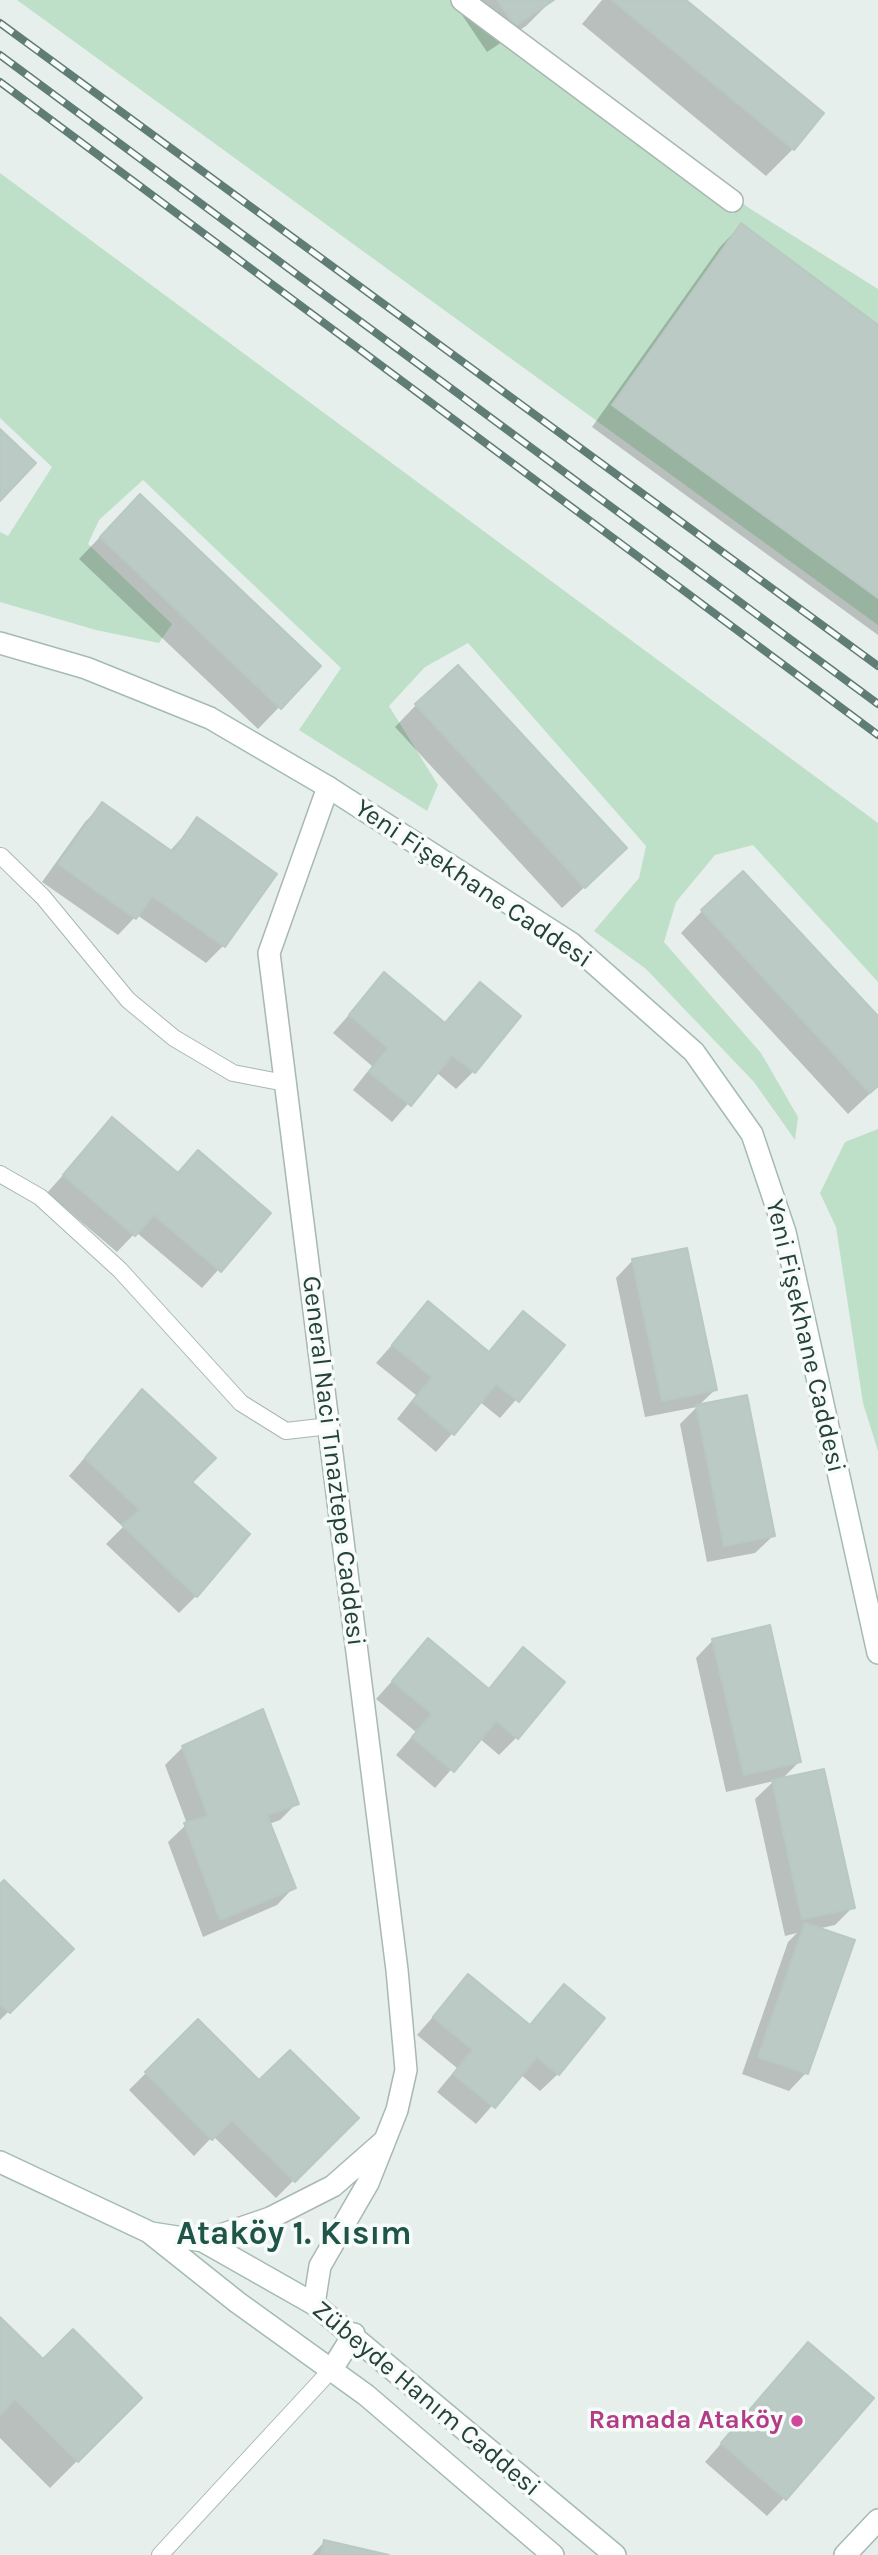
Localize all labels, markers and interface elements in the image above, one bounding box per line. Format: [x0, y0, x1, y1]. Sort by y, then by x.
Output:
street label: Yeni Fişekhane Caddesi [348, 793, 598, 975]
street label: Yeni Fişekhane Caddesi [758, 1196, 852, 1476]
street label: General Naci Tınaztepe Caddesi [295, 1274, 371, 1648]
district label: Ataköy 1. Kısım [176, 2215, 412, 2255]
street label: Zübeyde Hanım Caddesi [306, 2294, 546, 2504]
place label: Ramada Ataköy [589, 2405, 783, 2437]
marker: Ramada Ataköy [789, 2413, 805, 2429]

